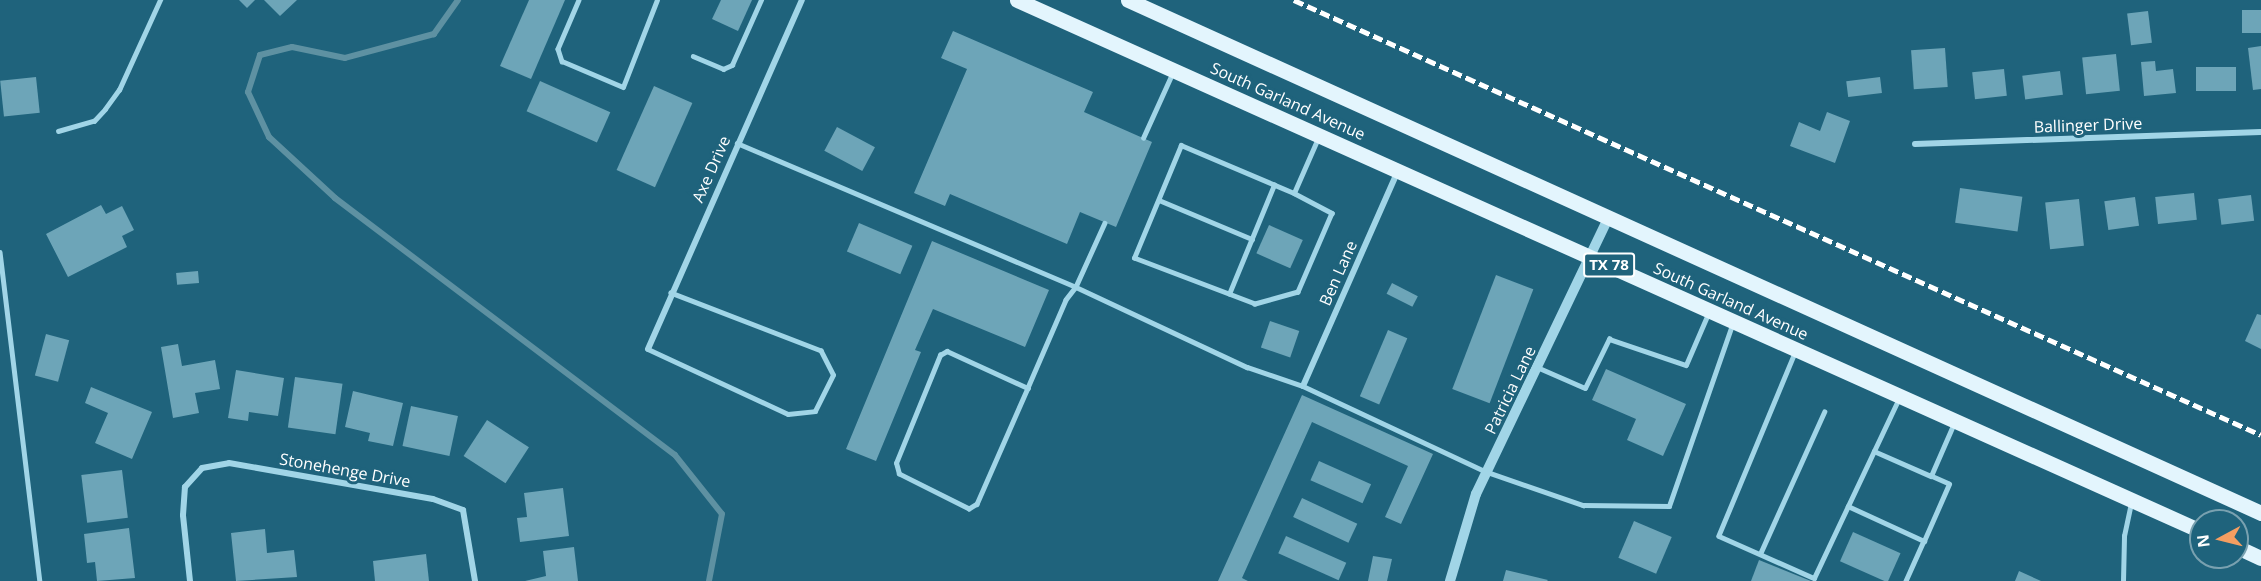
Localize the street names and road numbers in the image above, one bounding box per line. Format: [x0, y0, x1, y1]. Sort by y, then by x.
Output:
street label: South Garland Avenue [1208, 58, 1368, 144]
street label: Ballinger Drive [2033, 114, 2143, 136]
street label: Axe Drive [688, 133, 734, 205]
street label: Ben Lane [1315, 237, 1361, 309]
road number: TX 78 [1582, 253, 1636, 277]
street label: South Garland Avenue [1651, 258, 1811, 344]
street label: Patricia Lane [1480, 343, 1540, 437]
street label: Stonehenge Drive [278, 449, 412, 491]

